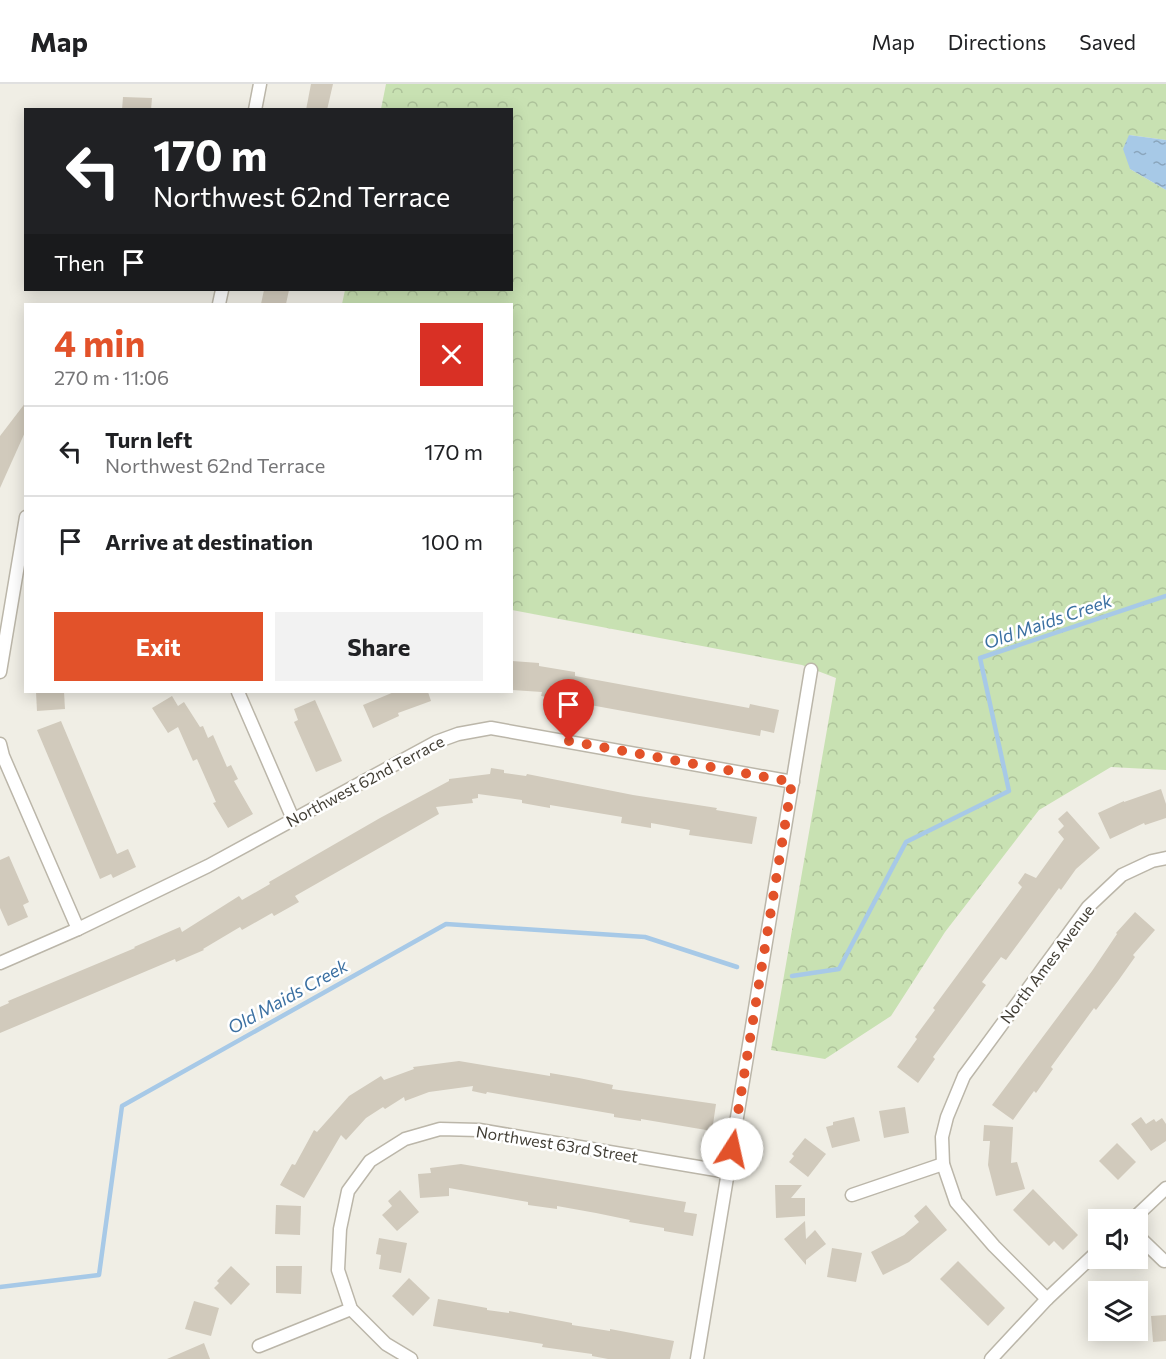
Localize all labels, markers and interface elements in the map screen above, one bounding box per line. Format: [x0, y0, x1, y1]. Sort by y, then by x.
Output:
text: Map [30, 24, 88, 58]
text: Map [872, 29, 915, 54]
text: Directions [948, 29, 1046, 54]
text: Saved [1079, 29, 1136, 54]
text: 170 m [153, 128, 267, 180]
icon: left [54, 132, 132, 210]
text: Northwest 62nd Terrace [153, 180, 450, 213]
icon: arrive [117, 246, 150, 279]
text: Then [54, 249, 105, 276]
text: 4 min [54, 320, 145, 364]
button: close [420, 323, 483, 386]
text: 270 m · 11:06 [54, 365, 169, 389]
text: Turn left [105, 426, 192, 453]
icon: left [54, 435, 87, 468]
text: 170 m [424, 438, 483, 465]
text: Northwest 62nd Terrace [105, 453, 325, 477]
icon: arrive [54, 525, 87, 558]
text: Arrive at destination [105, 528, 313, 555]
text: 100 m [421, 528, 483, 555]
water label: Old Maids Creek [981, 588, 1116, 653]
button: Exit [54, 612, 263, 681]
button: Share [275, 612, 483, 681]
pin [543, 679, 594, 741]
icon: arrive [552, 688, 585, 721]
street label: Northwest 62nd Terrace [283, 731, 447, 830]
street label: North Ames Avenue [996, 901, 1097, 1027]
water label: Old Maids Creek [223, 953, 353, 1038]
position arrow [700, 1117, 764, 1181]
street label: Northwest 63rd Street [475, 1121, 640, 1166]
map controls [1088, 1209, 1148, 1341]
button: sound [1088, 1209, 1148, 1269]
button: layers [1088, 1281, 1148, 1341]

